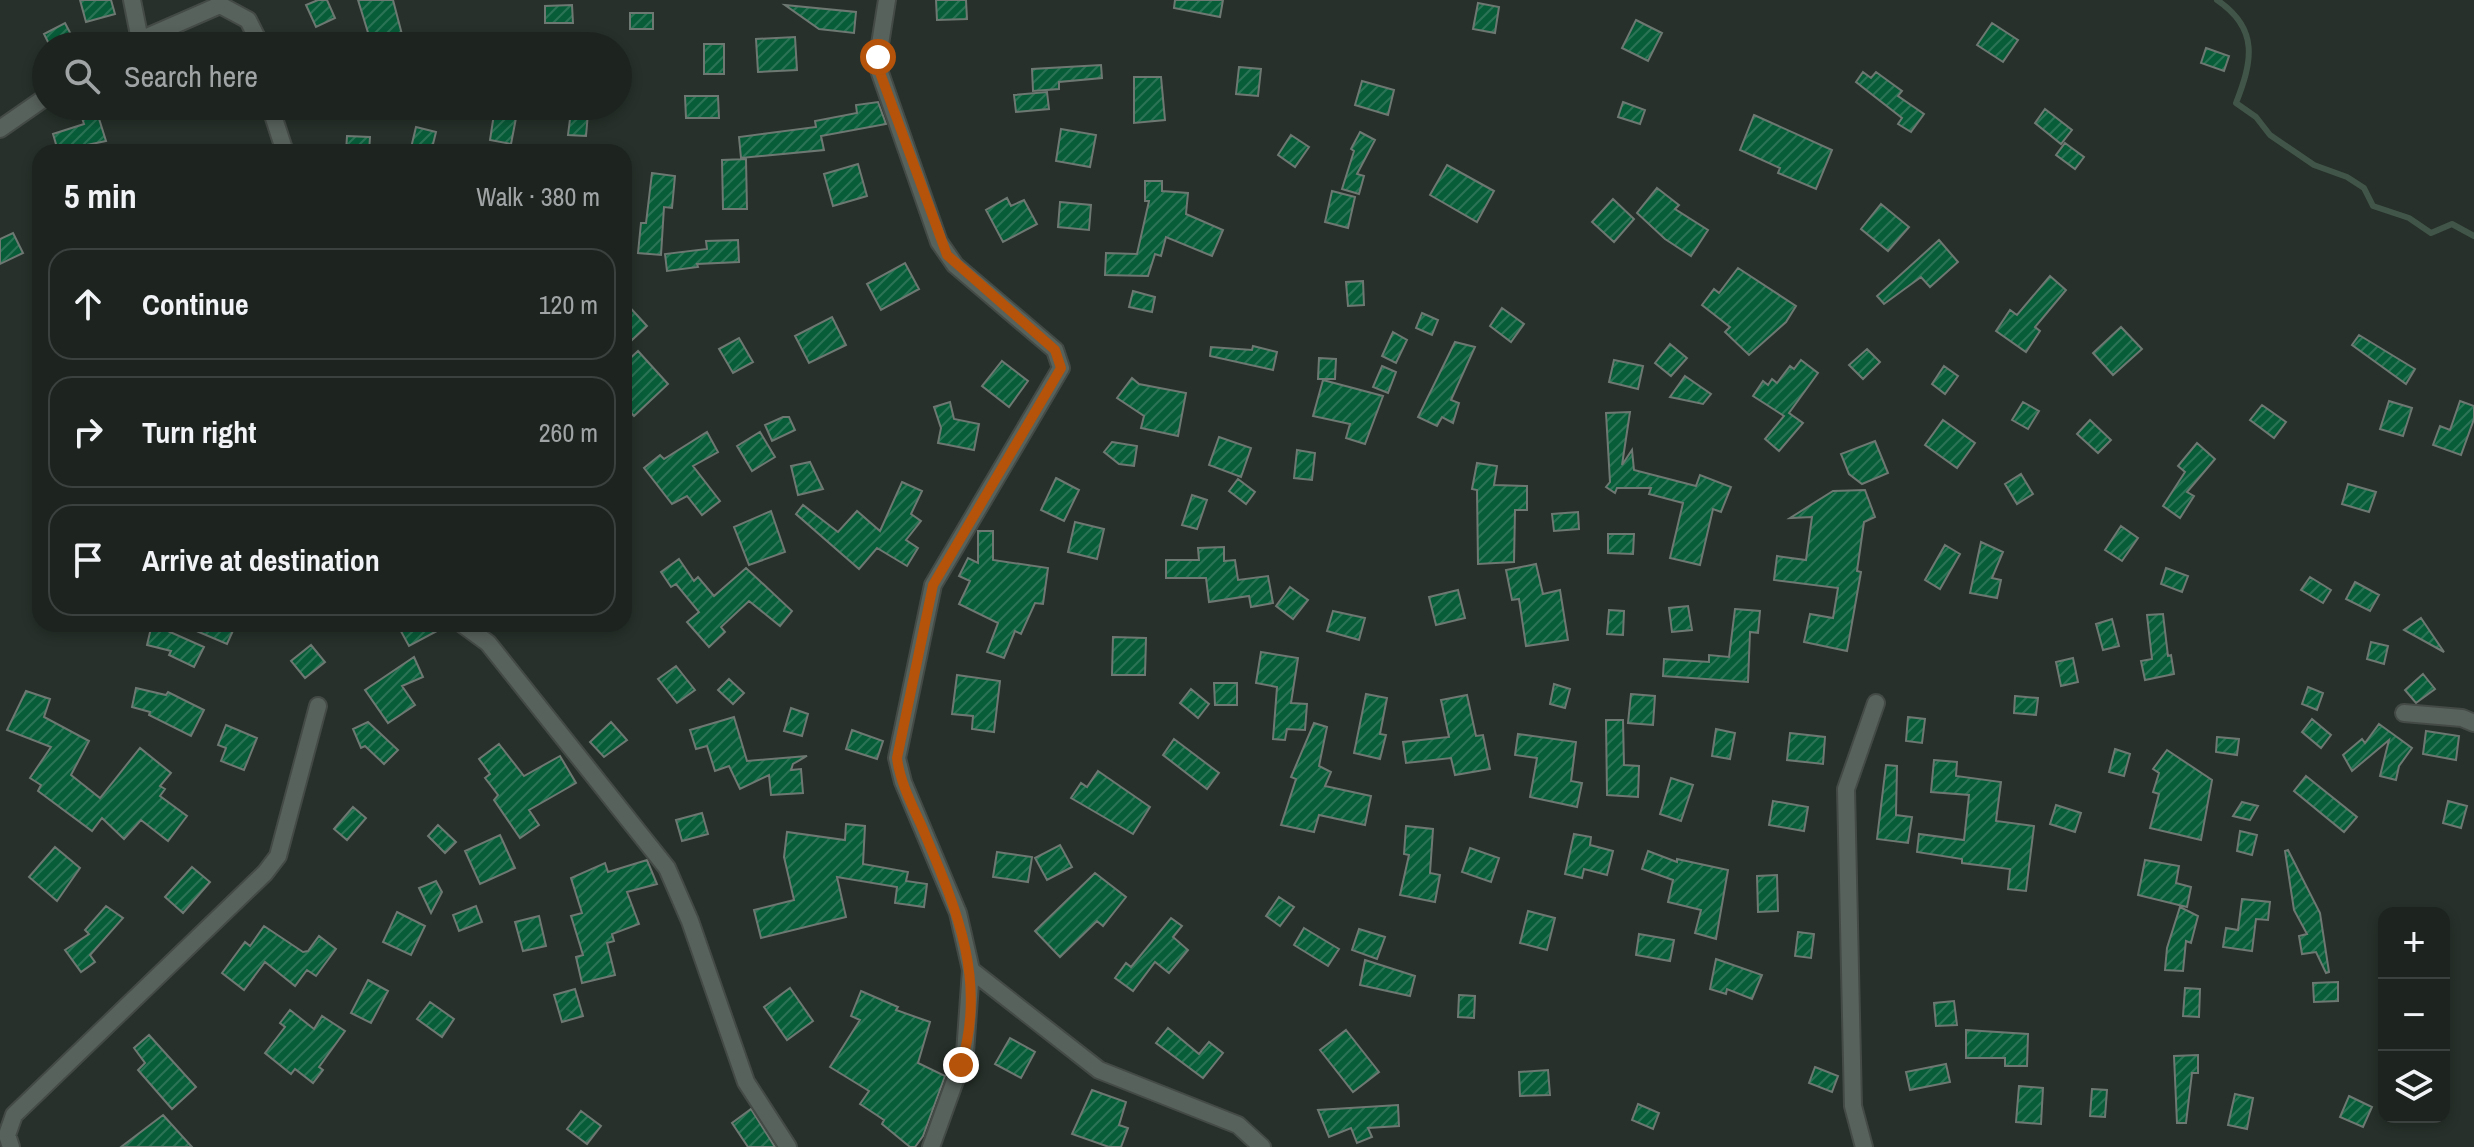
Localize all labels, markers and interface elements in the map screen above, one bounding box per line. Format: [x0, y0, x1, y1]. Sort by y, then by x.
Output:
search box [32, 32, 632, 120]
route start [860, 39, 896, 75]
icon: search [60, 54, 104, 98]
text: Search here [124, 56, 258, 96]
text: 5 min [64, 173, 137, 219]
text: Walk · 380 m [476, 179, 600, 214]
icon: ahead [66, 282, 110, 326]
text: Continue [142, 284, 249, 324]
text: 120 m [539, 287, 598, 322]
icon: right [66, 410, 110, 454]
text: Turn right [142, 412, 256, 452]
text: 260 m [539, 415, 598, 450]
icon: arrive [66, 538, 110, 582]
text: Arrive at destination [142, 540, 380, 580]
map controls [2378, 907, 2450, 1123]
button: + [2378, 907, 2450, 979]
button: − [2378, 979, 2450, 1051]
route end [943, 1047, 979, 1083]
button: layers [2378, 1051, 2450, 1123]

